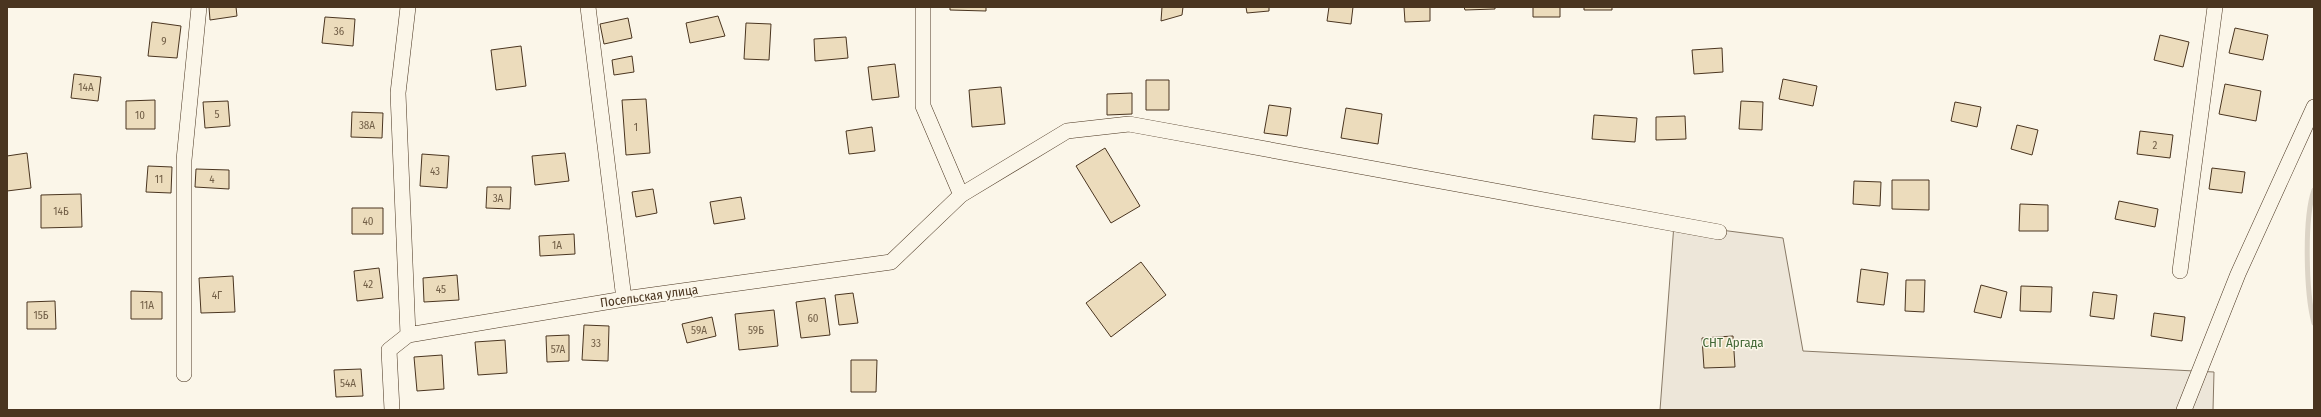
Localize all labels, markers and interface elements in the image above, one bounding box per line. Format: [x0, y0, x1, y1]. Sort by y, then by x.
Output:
house number: 36 [334, 25, 345, 38]
house number: 9 [161, 35, 167, 48]
house number: 14А [78, 81, 94, 94]
house number: 5 [214, 108, 220, 121]
house number: 10 [135, 109, 145, 122]
house number: 38А [359, 119, 375, 132]
house number: 1 [634, 121, 638, 134]
house number: 2 [2153, 139, 2158, 152]
house number: 43 [430, 165, 440, 178]
house number: 11 [155, 173, 163, 186]
house number: 4 [209, 173, 215, 186]
house number: 3А [493, 192, 504, 205]
house number: 14Б [53, 205, 69, 218]
house number: 40 [362, 215, 374, 228]
house number: 1А [552, 239, 562, 252]
house number: 42 [363, 278, 373, 291]
street label: Посельская улица [599, 282, 699, 310]
house number: 45 [436, 283, 446, 296]
house number: 4Г [212, 289, 222, 302]
house number: 11А [140, 299, 154, 312]
house number: 15Б [33, 309, 49, 322]
house number: 60 [807, 312, 819, 325]
house number: 59А [691, 324, 707, 337]
house number: 59Б [748, 324, 764, 337]
park label: СНТ Аргада [1702, 335, 1764, 350]
house number: 33 [591, 337, 601, 350]
house number: 57А [551, 343, 566, 356]
house number: 54А [340, 377, 356, 390]

